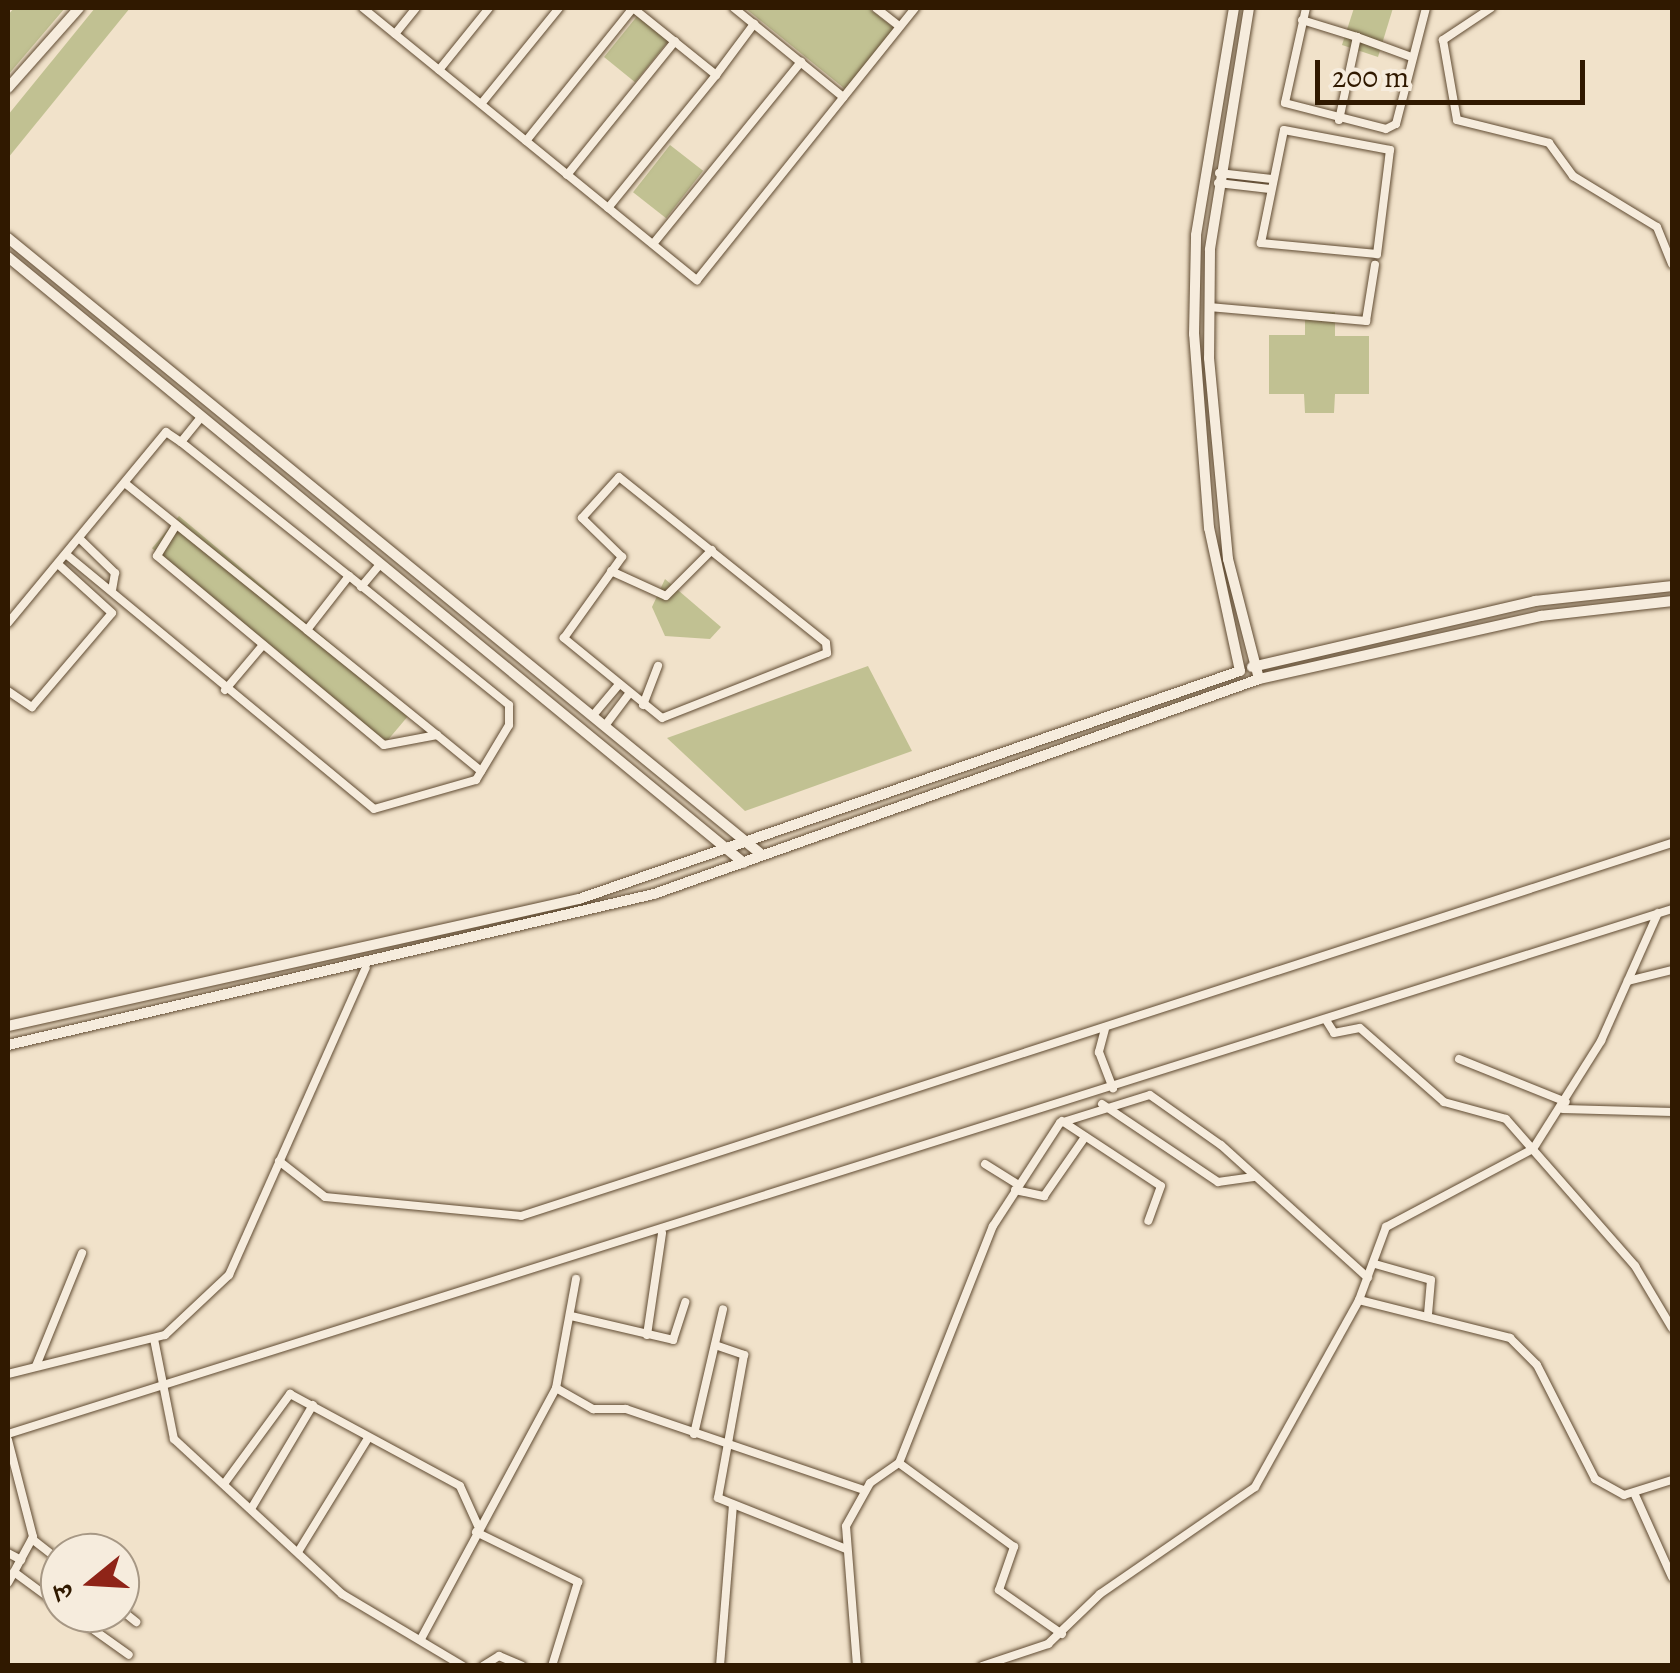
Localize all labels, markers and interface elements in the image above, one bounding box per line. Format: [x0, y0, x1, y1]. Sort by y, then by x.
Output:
scale bar [1320, 40, 1590, 102]
text: 200 m [1332, 57, 1409, 97]
north arrow [40, 1533, 140, 1633]
text: उ [43, 1579, 84, 1604]

